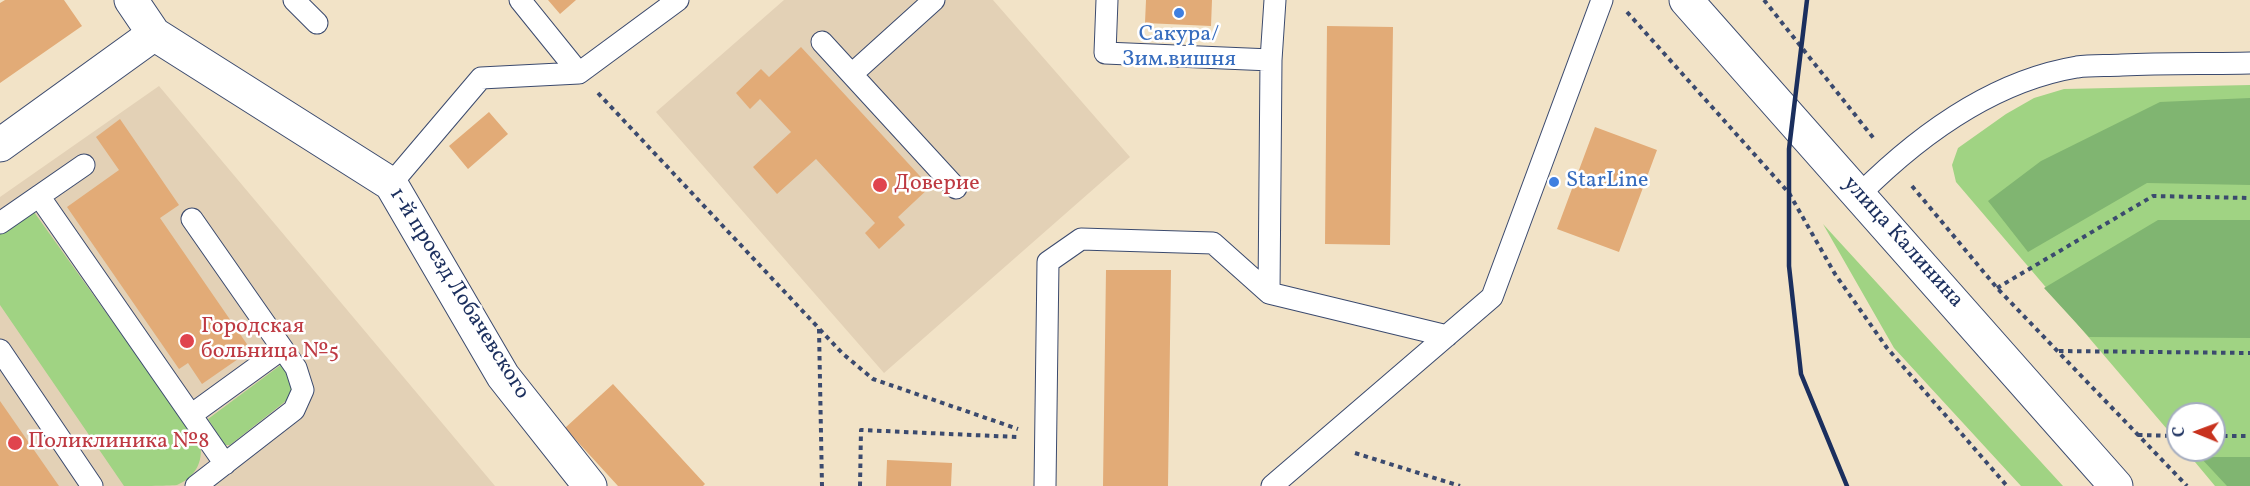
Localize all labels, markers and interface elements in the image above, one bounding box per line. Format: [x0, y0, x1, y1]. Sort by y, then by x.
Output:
marker: Сакура/ Зим.вишня [1172, 6, 1186, 20]
place label: Сакура/ Зим.вишня [1122, 23, 1236, 74]
place label: StarLine [1566, 169, 1649, 195]
place label: Доверие [894, 172, 980, 198]
street label: улица Калинина [1836, 172, 1968, 314]
marker: StarLine [1547, 175, 1561, 189]
marker: Доверие [871, 176, 889, 194]
street label: 1-й проезд Лобачевского [382, 183, 534, 405]
place label: Городская больница №5 [201, 315, 339, 366]
marker: Городская больница №5 [178, 332, 196, 350]
north arrow [2166, 402, 2226, 462]
text: С [2169, 426, 2191, 437]
place label: Поликлиника №8 [28, 430, 209, 456]
marker: Поликлиника №8 [6, 434, 24, 452]

